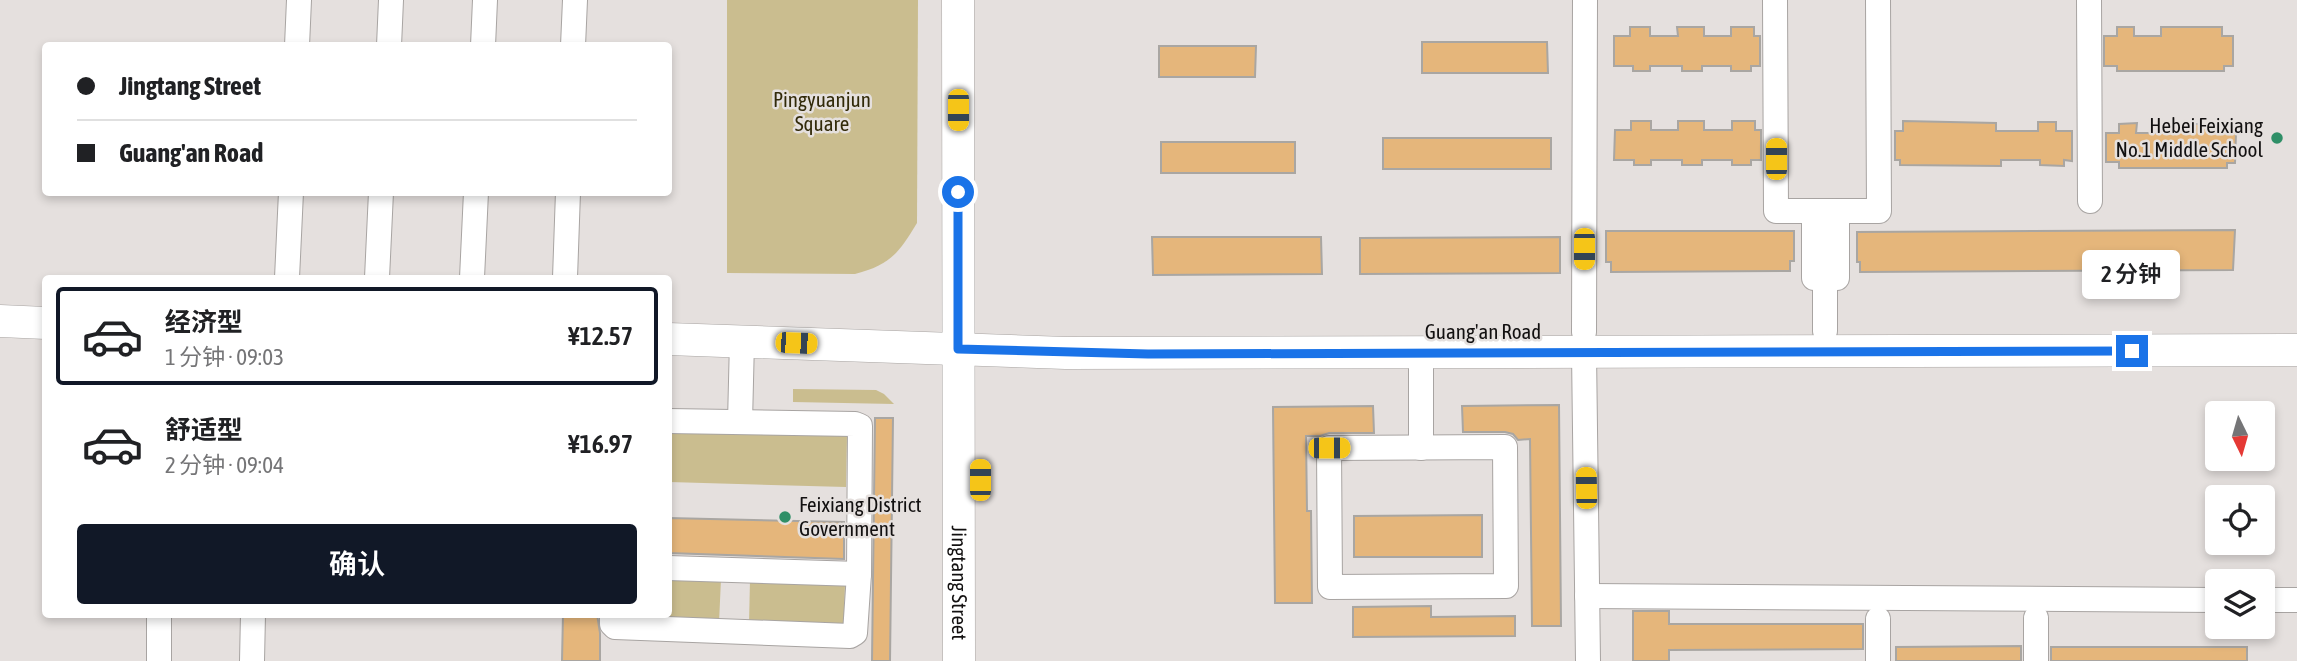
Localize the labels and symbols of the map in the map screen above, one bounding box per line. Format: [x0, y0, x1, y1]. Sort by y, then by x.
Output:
park label: Pingyuanjun Square [773, 87, 871, 135]
car [948, 89, 969, 131]
place label: Hebei Feixiang No.1 Middle School [2116, 113, 2263, 161]
marker: Hebei Feixiang No.1 Middle School [2269, 130, 2285, 146]
car [1766, 138, 1787, 180]
route start [942, 176, 974, 208]
car [1574, 228, 1595, 270]
callout: 2 分钟 [2083, 250, 2181, 298]
street label: Guang'an Road [1425, 319, 1541, 343]
car [775, 332, 818, 354]
route end [2116, 335, 2148, 367]
north arrow [2205, 401, 2275, 471]
car [1309, 438, 1351, 459]
car [970, 459, 991, 501]
car [1576, 467, 1597, 509]
place label: Feixiang District Government [799, 492, 921, 540]
marker: Feixiang District Government [777, 509, 793, 525]
street label: Jingtang Street [948, 526, 972, 640]

